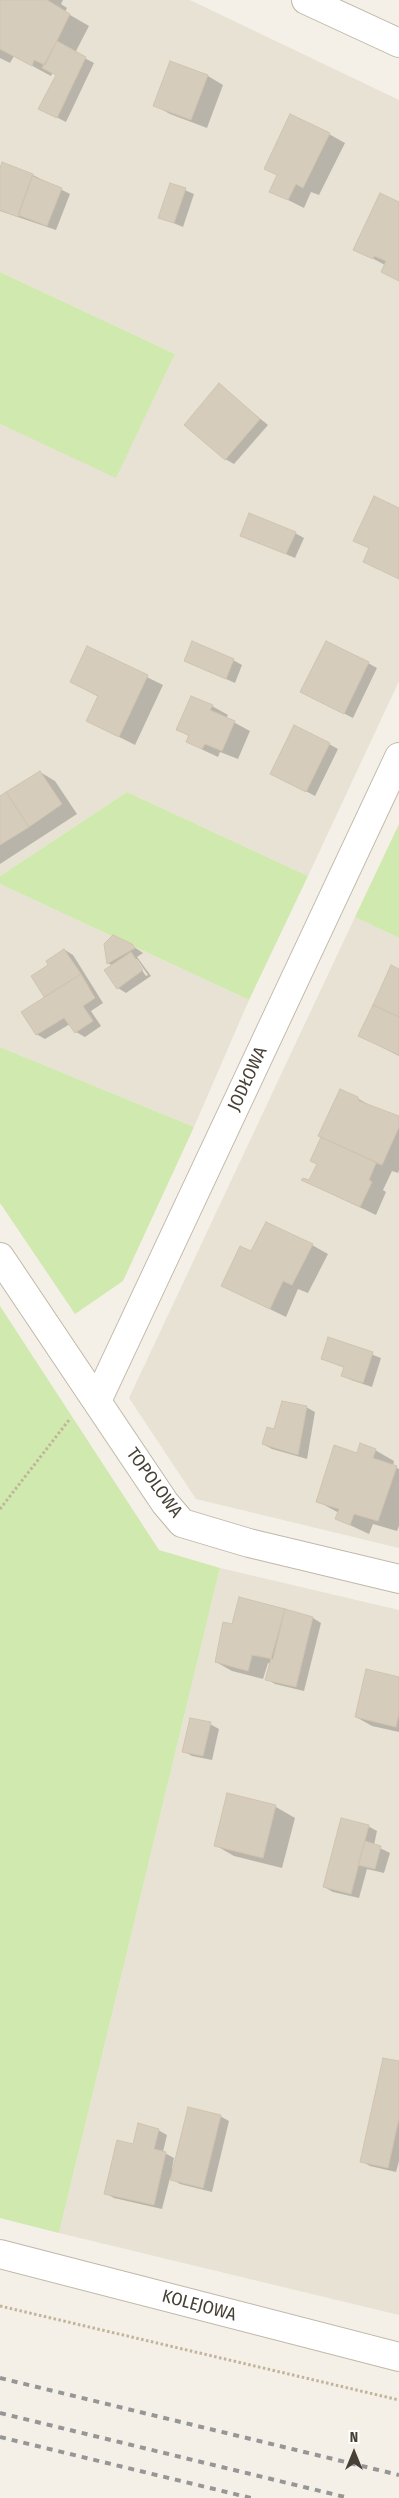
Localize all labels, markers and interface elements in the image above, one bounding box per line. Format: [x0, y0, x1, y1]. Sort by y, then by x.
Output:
street label: JODŁOWA [224, 1043, 272, 1115]
street label: TOPOLOWA [121, 1444, 187, 1522]
street label: KOLEJOWA [159, 2286, 239, 2326]
north arrow [329, 2428, 379, 2478]
text: N [350, 2429, 358, 2446]

